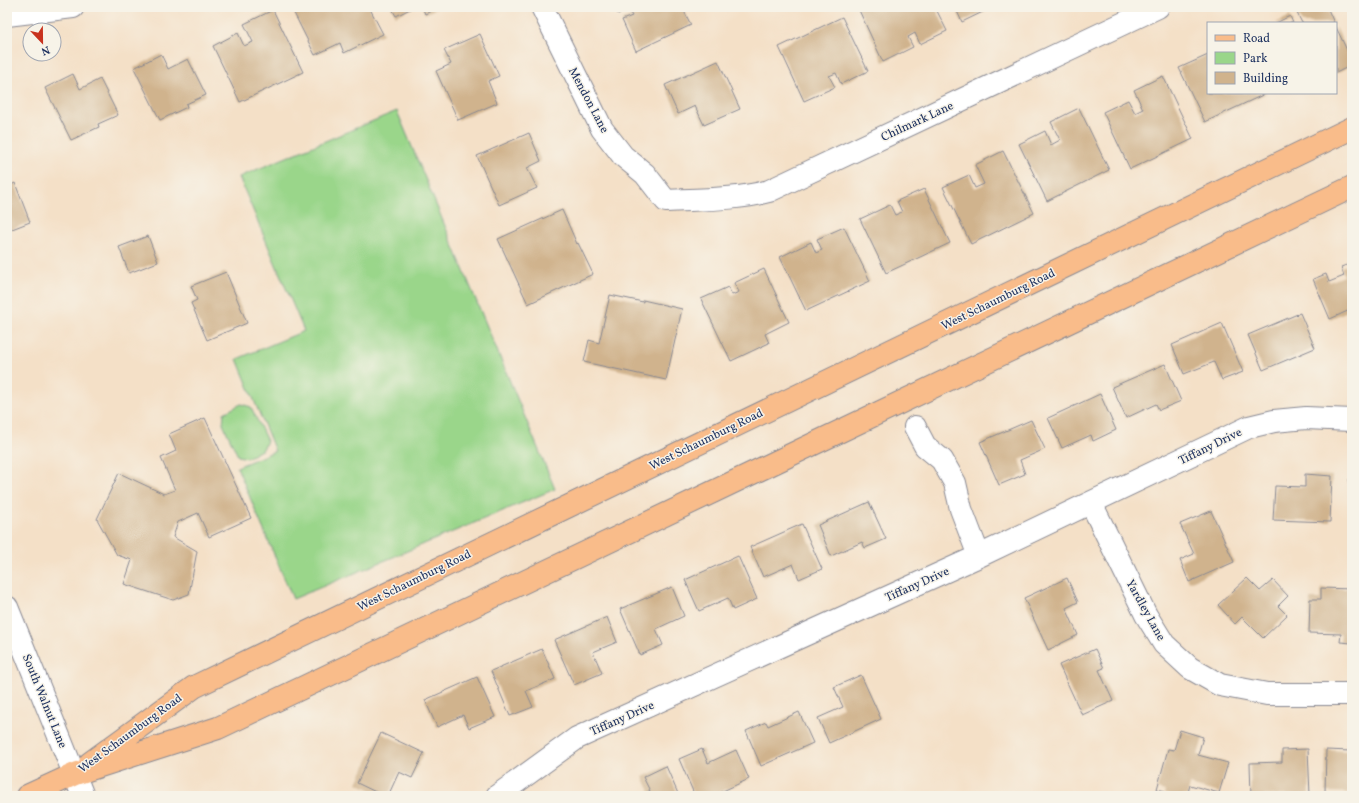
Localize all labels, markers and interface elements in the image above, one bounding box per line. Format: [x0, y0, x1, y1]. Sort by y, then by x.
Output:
north arrow [22, 22, 62, 62]
legend [1207, 22, 1337, 94]
text: Road [1243, 31, 1270, 47]
text: N [39, 41, 52, 58]
text: Park [1243, 51, 1268, 67]
street label: Mendon Lane [564, 65, 612, 136]
text: Building [1243, 71, 1288, 87]
street label: Chilmark Lane [879, 98, 957, 146]
street label: West Schaumburg Road [939, 265, 1058, 334]
street label: West Schaumburg Road [647, 405, 766, 474]
street label: Tiffany Drive [1176, 425, 1245, 469]
street label: West Schaumburg Road [355, 546, 474, 615]
street label: Tiffany Drive [883, 564, 952, 606]
street label: Yardley Lane [1122, 577, 1169, 644]
street label: South Walnut Lane [18, 652, 70, 751]
street label: West Schaumburg Road [75, 691, 186, 777]
street label: Tiffany Drive [588, 698, 657, 740]

